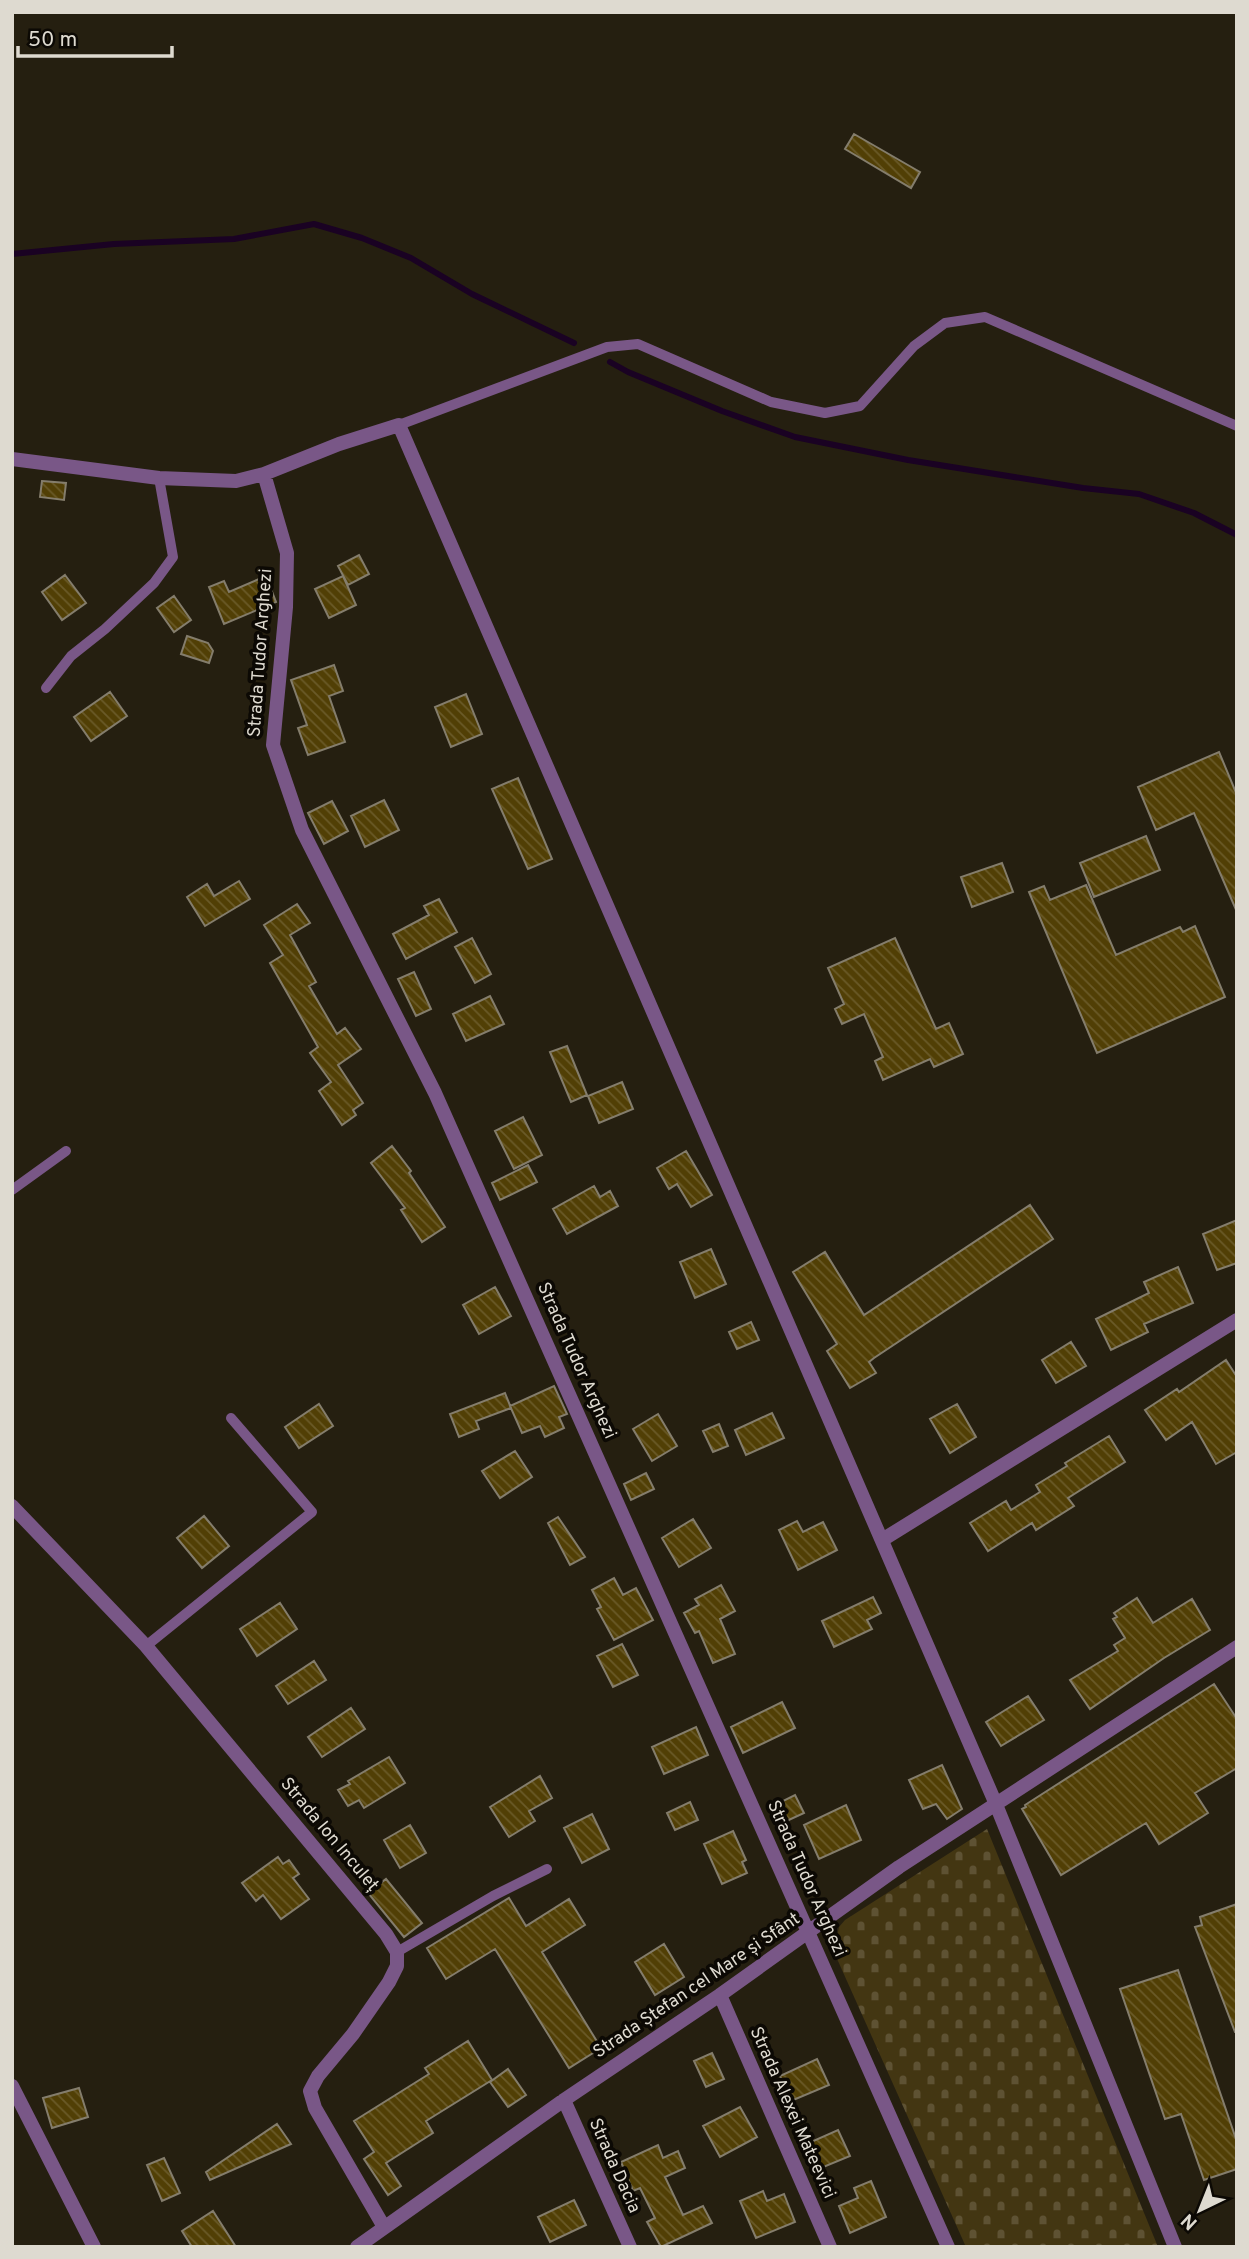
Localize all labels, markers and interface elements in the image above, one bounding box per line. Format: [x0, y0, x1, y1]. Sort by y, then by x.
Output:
scale bar [18, 14, 172, 58]
text: 50 m [28, 27, 77, 54]
street label: Strada Tudor Arghezi [244, 568, 278, 738]
street label: Strada Tudor Arghezi [531, 1279, 621, 1443]
street label: Strada Ion Inculeț [275, 1773, 383, 1897]
street label: Strada Tudor Arghezi [761, 1797, 851, 1961]
street label: Strada Ștefan cel Mare și Sfânt [589, 1908, 805, 2064]
street label: Strada Alexei Mateevici [744, 2023, 840, 2203]
street label: Strada Dacia [583, 2115, 645, 2217]
north arrow [1165, 2175, 1235, 2245]
text: N [1177, 2208, 1203, 2234]

